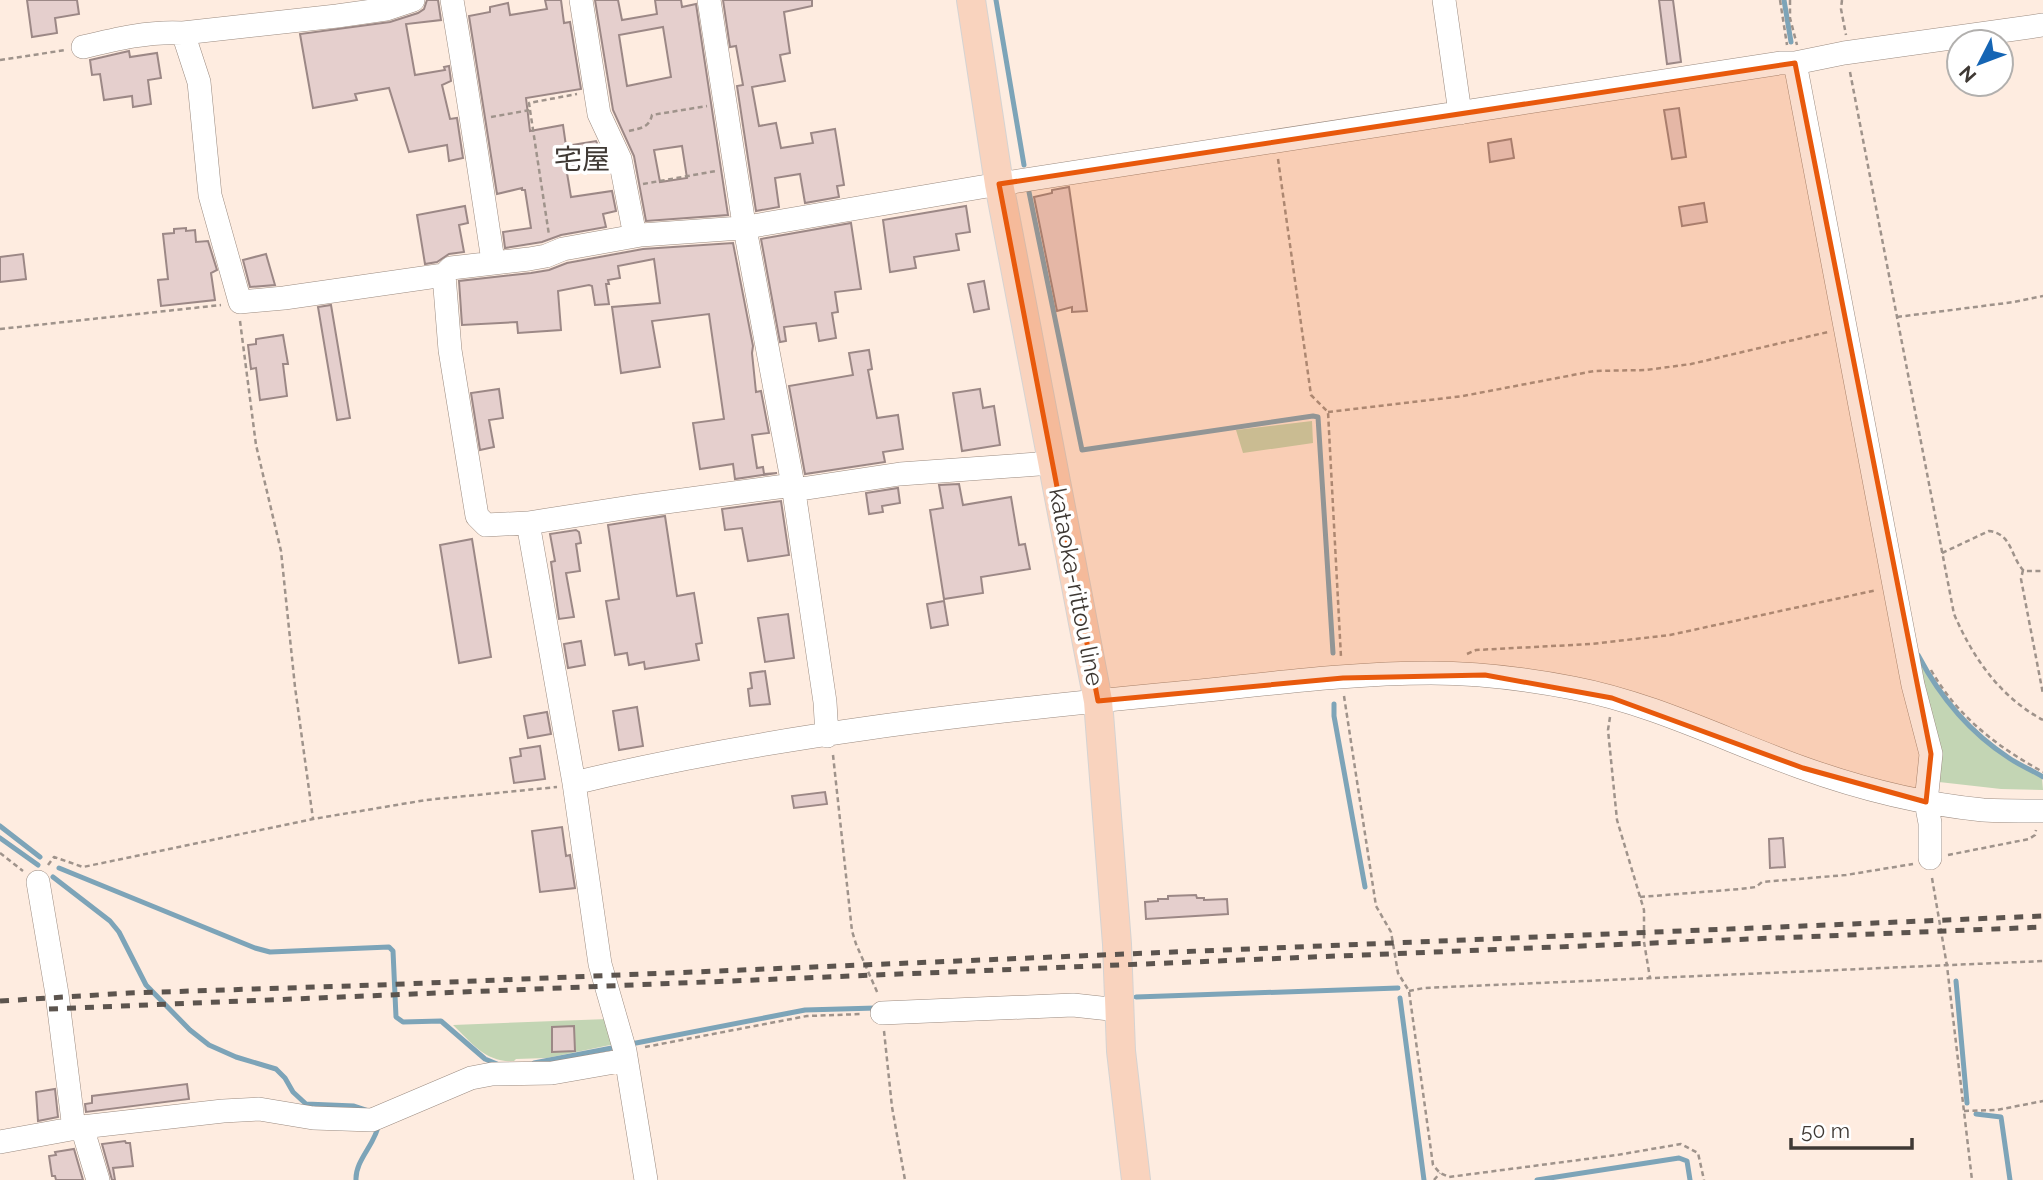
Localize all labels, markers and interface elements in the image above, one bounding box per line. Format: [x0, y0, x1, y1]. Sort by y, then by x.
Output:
north arrow [1945, 28, 2015, 98]
text: N [1954, 62, 1980, 87]
district label: 宅屋 [554, 143, 610, 176]
street label: kataoka-rittou line [1043, 485, 1110, 688]
scale bar [1791, 1106, 1912, 1150]
text: 50 m [1801, 1118, 1850, 1143]

